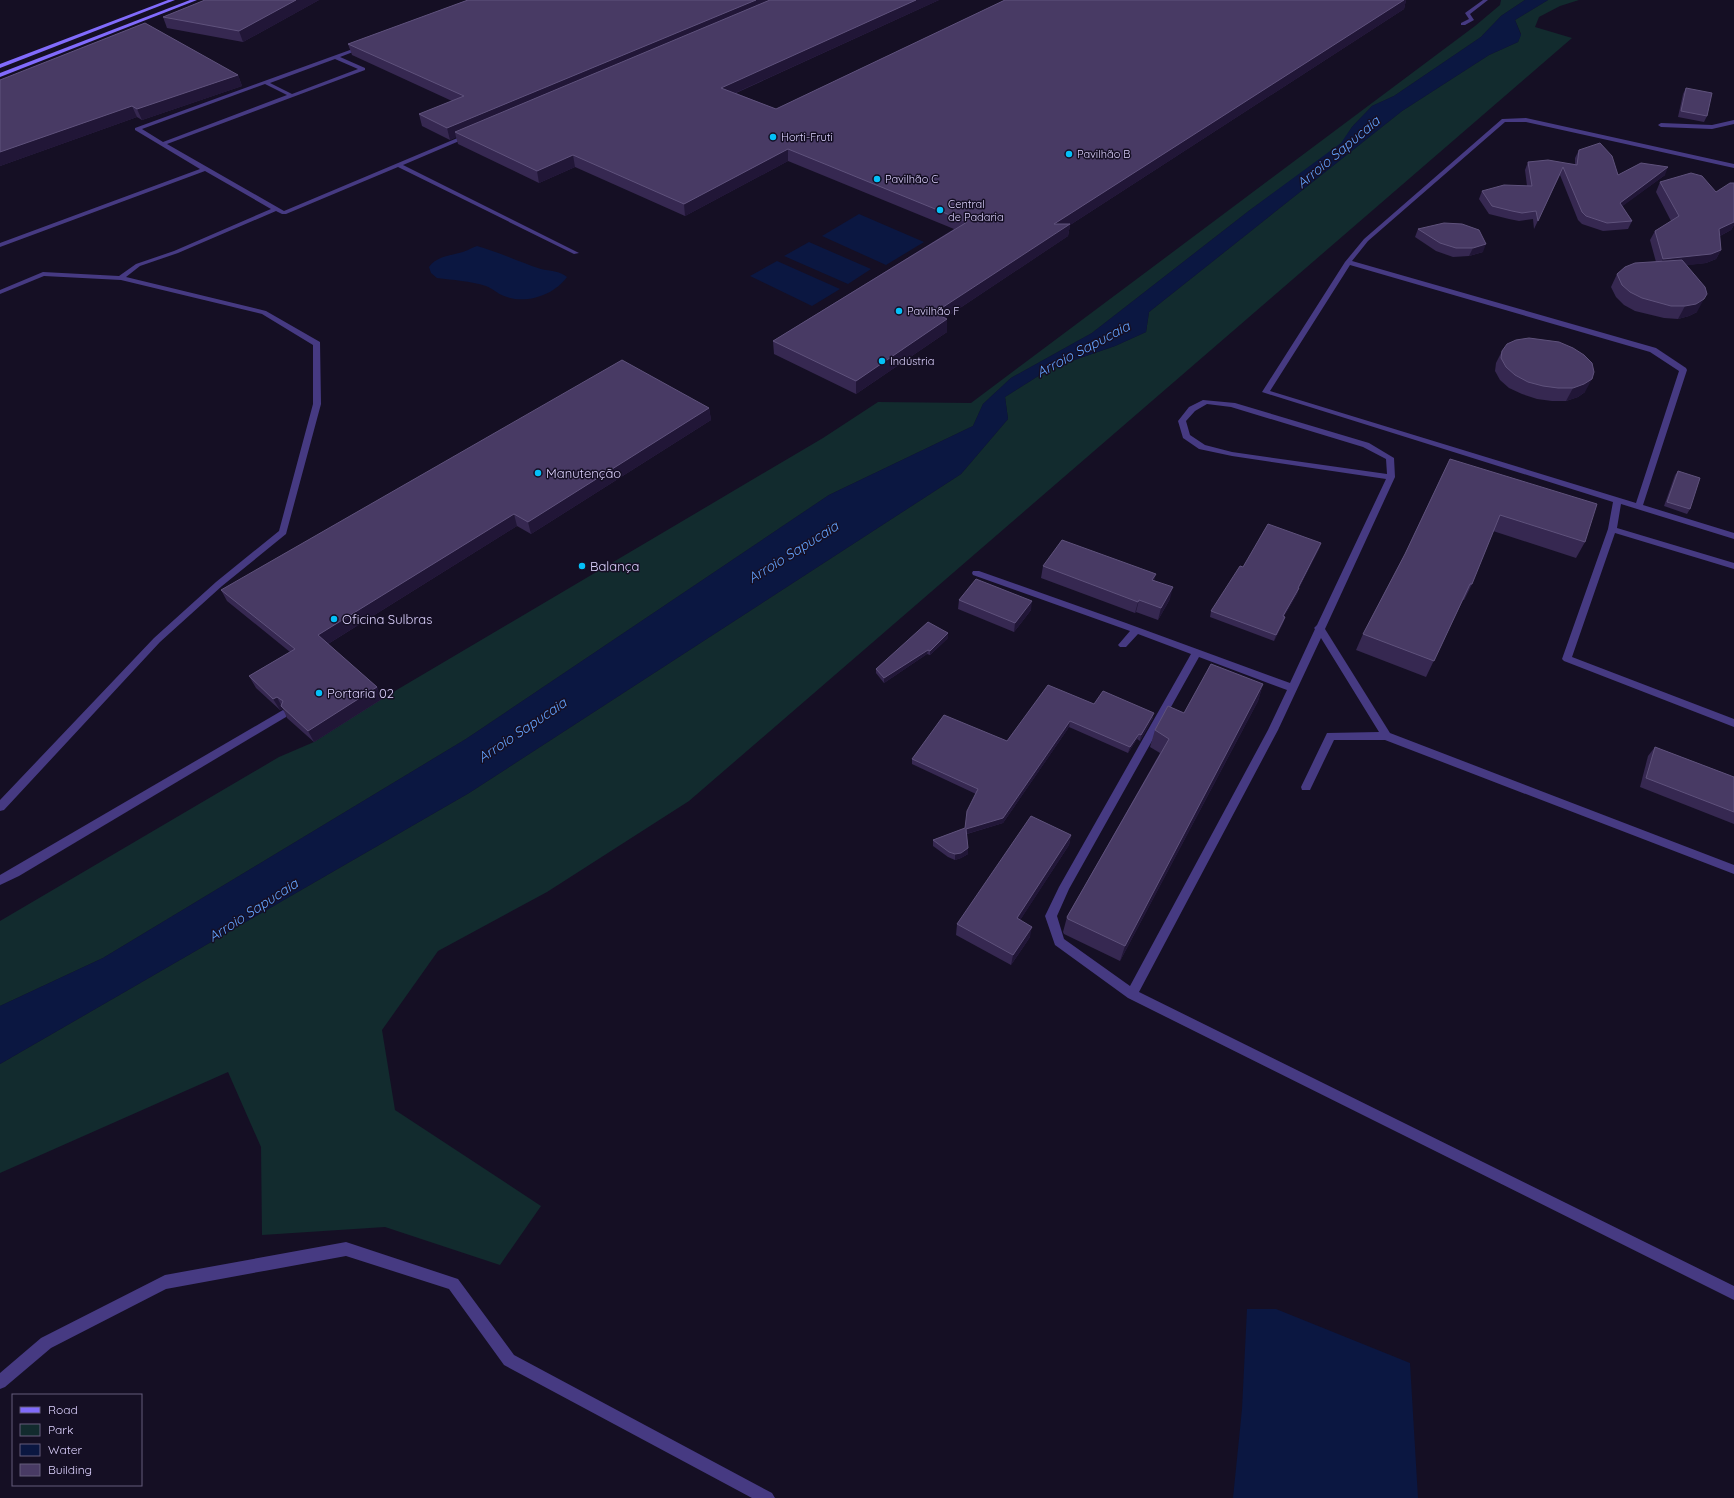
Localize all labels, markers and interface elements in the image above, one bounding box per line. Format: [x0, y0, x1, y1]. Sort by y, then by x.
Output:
water label: Arroio Sapucaia [1293, 111, 1385, 192]
place label: Horti-Fruti [781, 130, 833, 144]
marker: Horti-Fruti [768, 132, 778, 142]
place label: Pavilhão B [1077, 147, 1130, 161]
marker: Pavilhão B [1064, 149, 1074, 159]
place label: Pavilhão C [885, 172, 938, 186]
marker: Pavilhão C [872, 174, 882, 184]
place label: Central de Padaria [948, 197, 1004, 224]
marker: Central de Padaria [935, 205, 945, 215]
place label: Pavilhão F [907, 304, 960, 318]
marker: Pavilhão F [894, 306, 904, 316]
water label: Arroio Sapucaia [1033, 316, 1134, 381]
place label: Indústria [890, 354, 934, 368]
marker: Indústria [877, 356, 887, 366]
place label: Manutenção [546, 465, 621, 481]
marker: Manutenção [533, 468, 543, 478]
water label: Arroio Sapucaia [744, 516, 843, 587]
place label: Balança [590, 558, 639, 574]
marker: Balança [577, 561, 587, 571]
place label: Oficina Sulbras [342, 611, 432, 627]
marker: Oficina Sulbras [329, 614, 339, 624]
place label: Portaria 02 [327, 685, 394, 701]
marker: Portaria 02 [314, 688, 324, 698]
water label: Arroio Sapucaia [474, 693, 571, 766]
water label: Arroio Sapucaia [205, 874, 302, 946]
legend [12, 1394, 142, 1486]
text: Road [48, 1402, 78, 1417]
text: Park [48, 1422, 73, 1437]
text: Water [48, 1442, 83, 1457]
text: Building [48, 1462, 92, 1477]

